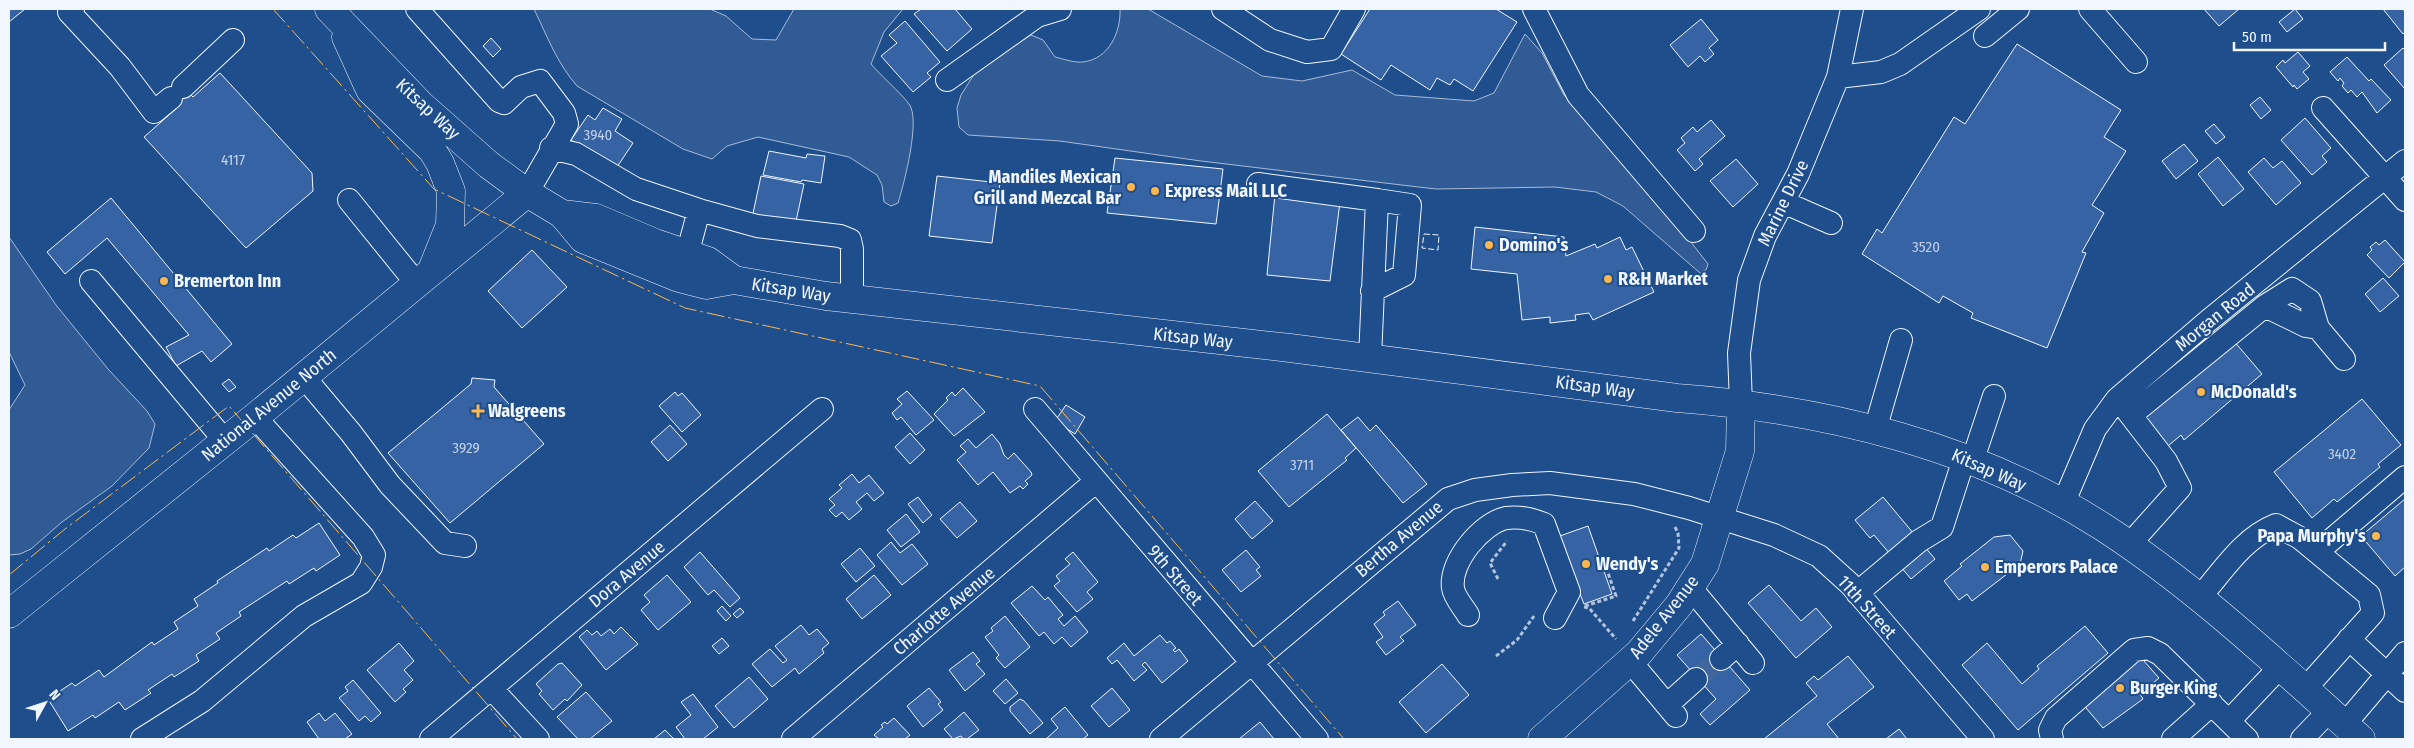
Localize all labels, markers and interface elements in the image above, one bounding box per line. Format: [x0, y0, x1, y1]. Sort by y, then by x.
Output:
scale bar [2234, 20, 2385, 52]
text: 50 m [2242, 28, 2272, 46]
street label: Kitsap Way [391, 74, 465, 144]
house number: 3940 [584, 126, 612, 144]
house number: 4117 [221, 151, 245, 169]
street label: Marine Drive [1753, 156, 1813, 250]
place label: Mandiles Mexican Grill and Mezcal Bar [974, 166, 1121, 209]
place label: Express Mail LLC [1165, 180, 1288, 202]
marker: Mandiles Mexican Grill and Mezcal Bar [1125, 181, 1137, 193]
marker: Express Mail LLC [1149, 185, 1161, 197]
place label: Domino's [1499, 234, 1568, 256]
house number: 3520 [1912, 238, 1940, 256]
marker: Domino's [1483, 239, 1495, 251]
place label: R&H Market [1618, 268, 1709, 290]
place label: Bremerton Inn [174, 270, 281, 292]
street label: Kitsap Way [750, 273, 832, 307]
marker: R&H Market [1602, 273, 1614, 285]
marker: Bremerton Inn [158, 275, 170, 287]
street label: Morgan Road [2171, 278, 2259, 356]
street label: Kitsap Way [1152, 323, 1234, 353]
street label: National Avenue North [197, 344, 341, 466]
street label: Kitsap Way [1554, 371, 1636, 403]
place label: McDonald's [2211, 381, 2297, 403]
marker: McDonald's [2195, 386, 2207, 398]
place label: Walgreens [488, 400, 566, 422]
marker: Walgreens [472, 405, 484, 417]
house number: 3929 [452, 439, 480, 457]
street label: Kitsap Way [1948, 444, 2030, 496]
house number: 3402 [2328, 445, 2356, 463]
house number: 3711 [1290, 456, 1314, 474]
street label: Bertha Avenue [1351, 496, 1447, 582]
place label: Papa Murphy's [2257, 525, 2366, 547]
marker: Papa Murphy's [2370, 530, 2382, 542]
street label: Dora Avenue [584, 536, 670, 612]
street label: 9th Street [1143, 540, 1207, 610]
place label: Wendy's [1596, 553, 1659, 575]
place label: Emperors Palace [1995, 556, 2118, 578]
marker: Wendy's [1580, 558, 1592, 570]
marker: Emperors Palace [1979, 561, 1991, 573]
street label: Charlotte Avenue [889, 562, 1000, 660]
street label: Adele Avenue [1625, 571, 1703, 663]
street label: 11th Street [1833, 571, 1901, 643]
place label: Burger King [2130, 677, 2217, 699]
north arrow [20, 678, 70, 728]
marker: Burger King [2114, 682, 2126, 694]
text: N [45, 686, 64, 704]

